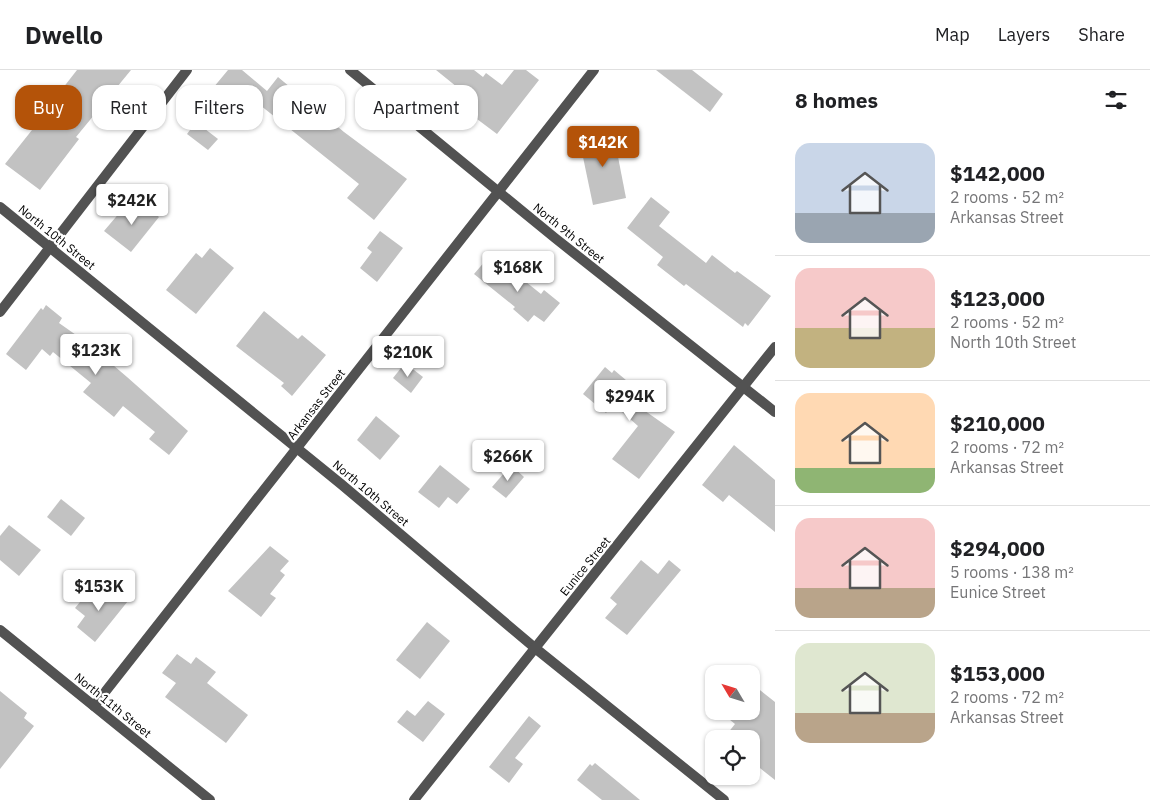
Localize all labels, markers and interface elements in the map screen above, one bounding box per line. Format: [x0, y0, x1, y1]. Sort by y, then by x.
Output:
text: Dwello [25, 19, 103, 51]
text: Map [935, 23, 970, 46]
text: Layers [998, 23, 1050, 46]
text: Share [1078, 23, 1125, 46]
chip: Buy [15, 85, 82, 130]
chip: Rent [92, 85, 166, 130]
chip: Filters [176, 85, 263, 130]
chip: New [273, 85, 345, 130]
chip: Apartment [355, 85, 478, 130]
text: 8 homes [795, 86, 878, 114]
icon: filters [1102, 86, 1130, 114]
pin: $142K [568, 126, 638, 168]
text: $142K [578, 132, 628, 152]
text: $142,000 [950, 159, 1045, 187]
icon: home [835, 163, 895, 223]
pin: $242K [97, 184, 167, 226]
text: 2 rooms · 52 m² [950, 187, 1064, 207]
text: $242K [107, 190, 157, 210]
street label: North 9th Street [530, 200, 608, 266]
street label: North 10th Street [15, 201, 99, 273]
text: Arkansas Street [950, 207, 1064, 227]
pin: $168K [483, 250, 553, 293]
text: $168K [493, 257, 543, 277]
text: $123,000 [950, 284, 1045, 312]
icon: home [835, 288, 895, 348]
text: 2 rooms · 52 m² [950, 312, 1064, 332]
text: North 10th Street [950, 332, 1076, 352]
pin: $123K [61, 334, 131, 376]
pin: $210K [373, 336, 443, 378]
text: $123K [71, 340, 121, 360]
text: $210K [383, 342, 433, 362]
street label: Arkansas Street [284, 366, 348, 442]
pin: $294K [595, 380, 665, 422]
text: $294K [605, 386, 655, 406]
text: $210,000 [950, 409, 1045, 437]
icon: home [835, 413, 895, 473]
text: 2 rooms · 72 m² [950, 437, 1064, 457]
pin: $266K [473, 440, 543, 482]
text: $266K [483, 446, 533, 466]
street label: North 10th Street [330, 457, 412, 529]
text: Arkansas Street [950, 457, 1064, 477]
street label: Eunice Street [557, 533, 613, 599]
text: $294,000 [950, 534, 1045, 562]
icon: home [835, 538, 895, 598]
text: 5 rooms · 138 m² [950, 562, 1074, 582]
pin: $153K [64, 570, 134, 612]
text: $153K [74, 576, 124, 596]
text: Eunice Street [950, 582, 1046, 602]
text: $153,000 [950, 659, 1045, 687]
icon: home [835, 663, 895, 723]
north arrow [705, 665, 760, 720]
map controls [705, 665, 760, 785]
street label: North 11th Street [71, 669, 155, 741]
text: 2 rooms · 72 m² [950, 687, 1064, 707]
text: Arkansas Street [950, 707, 1064, 727]
button: locate [705, 730, 760, 785]

